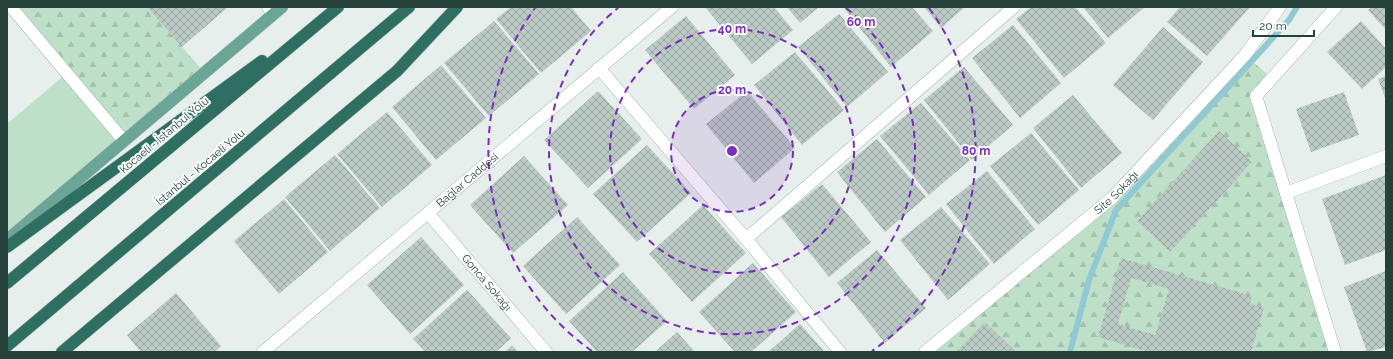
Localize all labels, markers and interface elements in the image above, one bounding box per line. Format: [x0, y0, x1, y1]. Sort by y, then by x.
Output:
scale bar [1253, 12, 1314, 38]
text: 60 m [847, 15, 875, 29]
text: 20 m [1259, 19, 1287, 33]
text: 40 m [718, 22, 746, 36]
text: 20 m [718, 83, 746, 97]
street label: Kocaeli - İstanbul Yolu [117, 94, 211, 176]
street label: İstanbul - Kocaeli Yolu [153, 126, 247, 208]
centre of rings [725, 144, 739, 158]
text: 80 m [962, 144, 990, 158]
street label: Bağlar Caddesi [434, 150, 501, 210]
street label: Site Sokağı [1092, 168, 1141, 217]
street label: Gonca Sokağı [459, 252, 514, 314]

